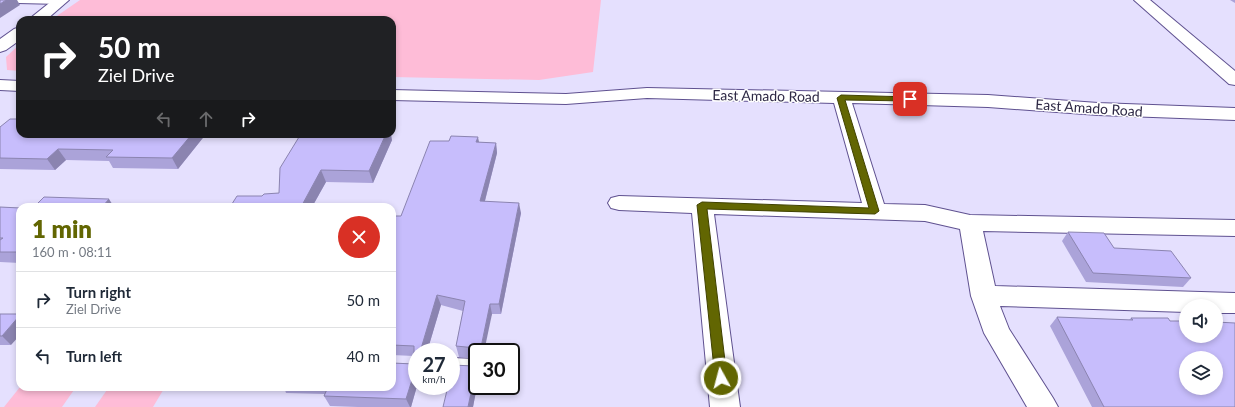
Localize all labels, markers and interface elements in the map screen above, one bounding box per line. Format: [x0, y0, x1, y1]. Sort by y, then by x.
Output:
text: 50 m [98, 30, 161, 64]
icon: right [32, 32, 84, 84]
text: Ziel Drive [98, 64, 174, 86]
pin [893, 82, 927, 116]
street label: East Amado Road [712, 86, 820, 105]
icon: arrive [899, 88, 921, 110]
street label: East Amado Road [1035, 95, 1143, 120]
icon: left [153, 108, 175, 130]
icon: ahead [195, 108, 217, 130]
icon: right [237, 108, 259, 130]
text: 1 min [32, 214, 92, 243]
button: close [338, 216, 380, 258]
text: 160 m · 08:11 [32, 244, 112, 260]
text: Turn right [66, 283, 131, 301]
icon: right [32, 289, 54, 311]
text: 50 m [346, 291, 380, 309]
map controls [1179, 299, 1223, 395]
button: sound [1179, 299, 1223, 343]
text: Ziel Drive [66, 301, 121, 317]
speed limit sign: 30 [468, 343, 520, 395]
icon: left [32, 345, 54, 367]
text: Turn left [66, 347, 122, 365]
text: 40 m [346, 347, 380, 365]
button: layers [1179, 351, 1223, 395]
text: 27 [422, 352, 446, 376]
position arrow [700, 357, 742, 399]
text: km/h [422, 373, 446, 385]

